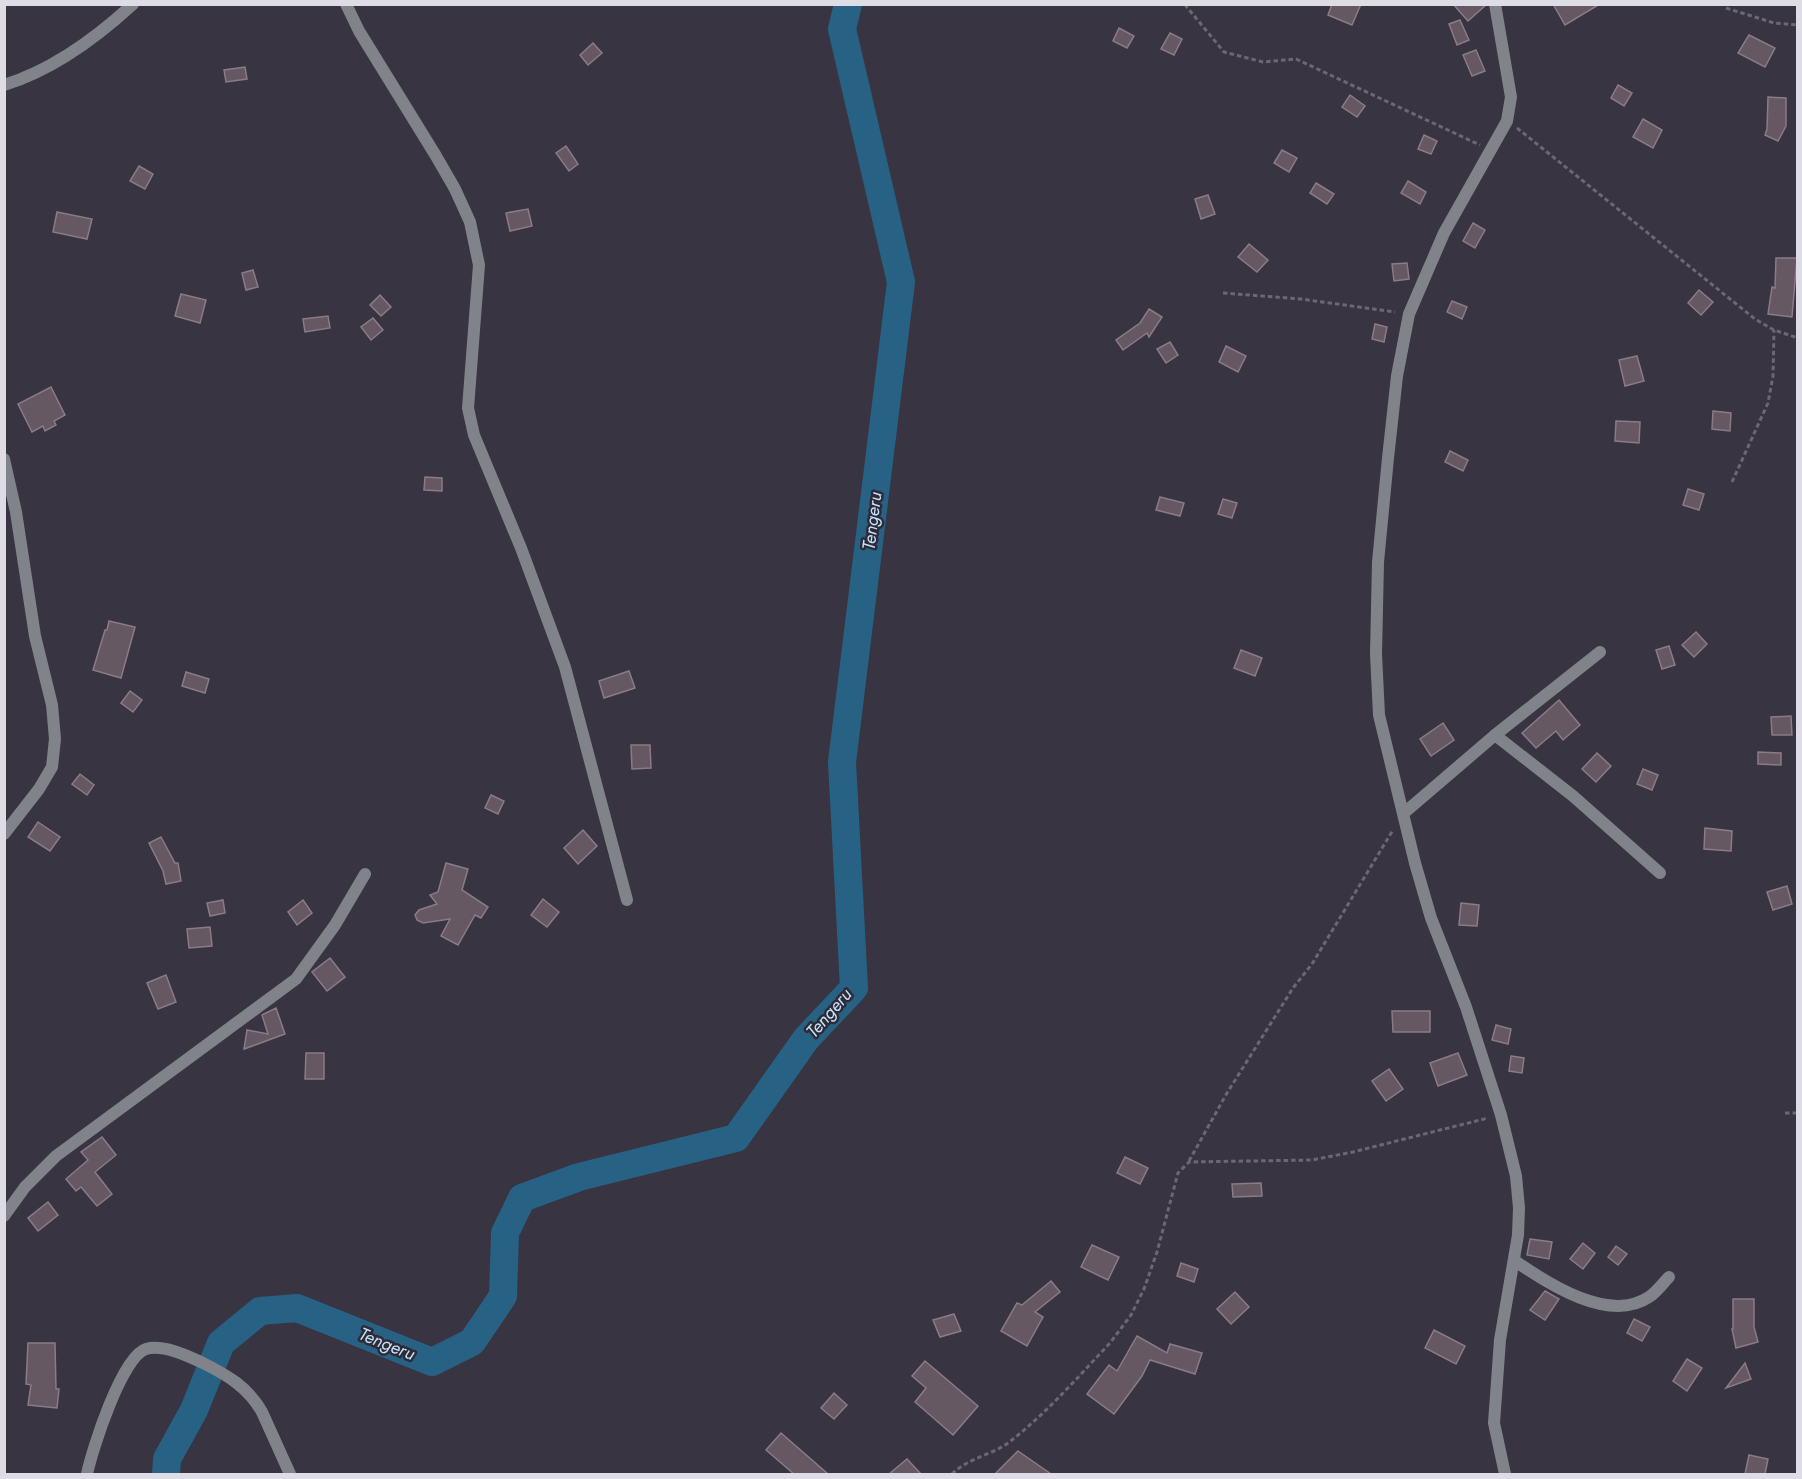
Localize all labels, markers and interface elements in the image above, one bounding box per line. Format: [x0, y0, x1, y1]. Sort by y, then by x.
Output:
water label: Tengeru [856, 490, 888, 552]
water label: Tengeru [800, 982, 858, 1044]
water label: Tengeru [355, 1321, 419, 1367]

